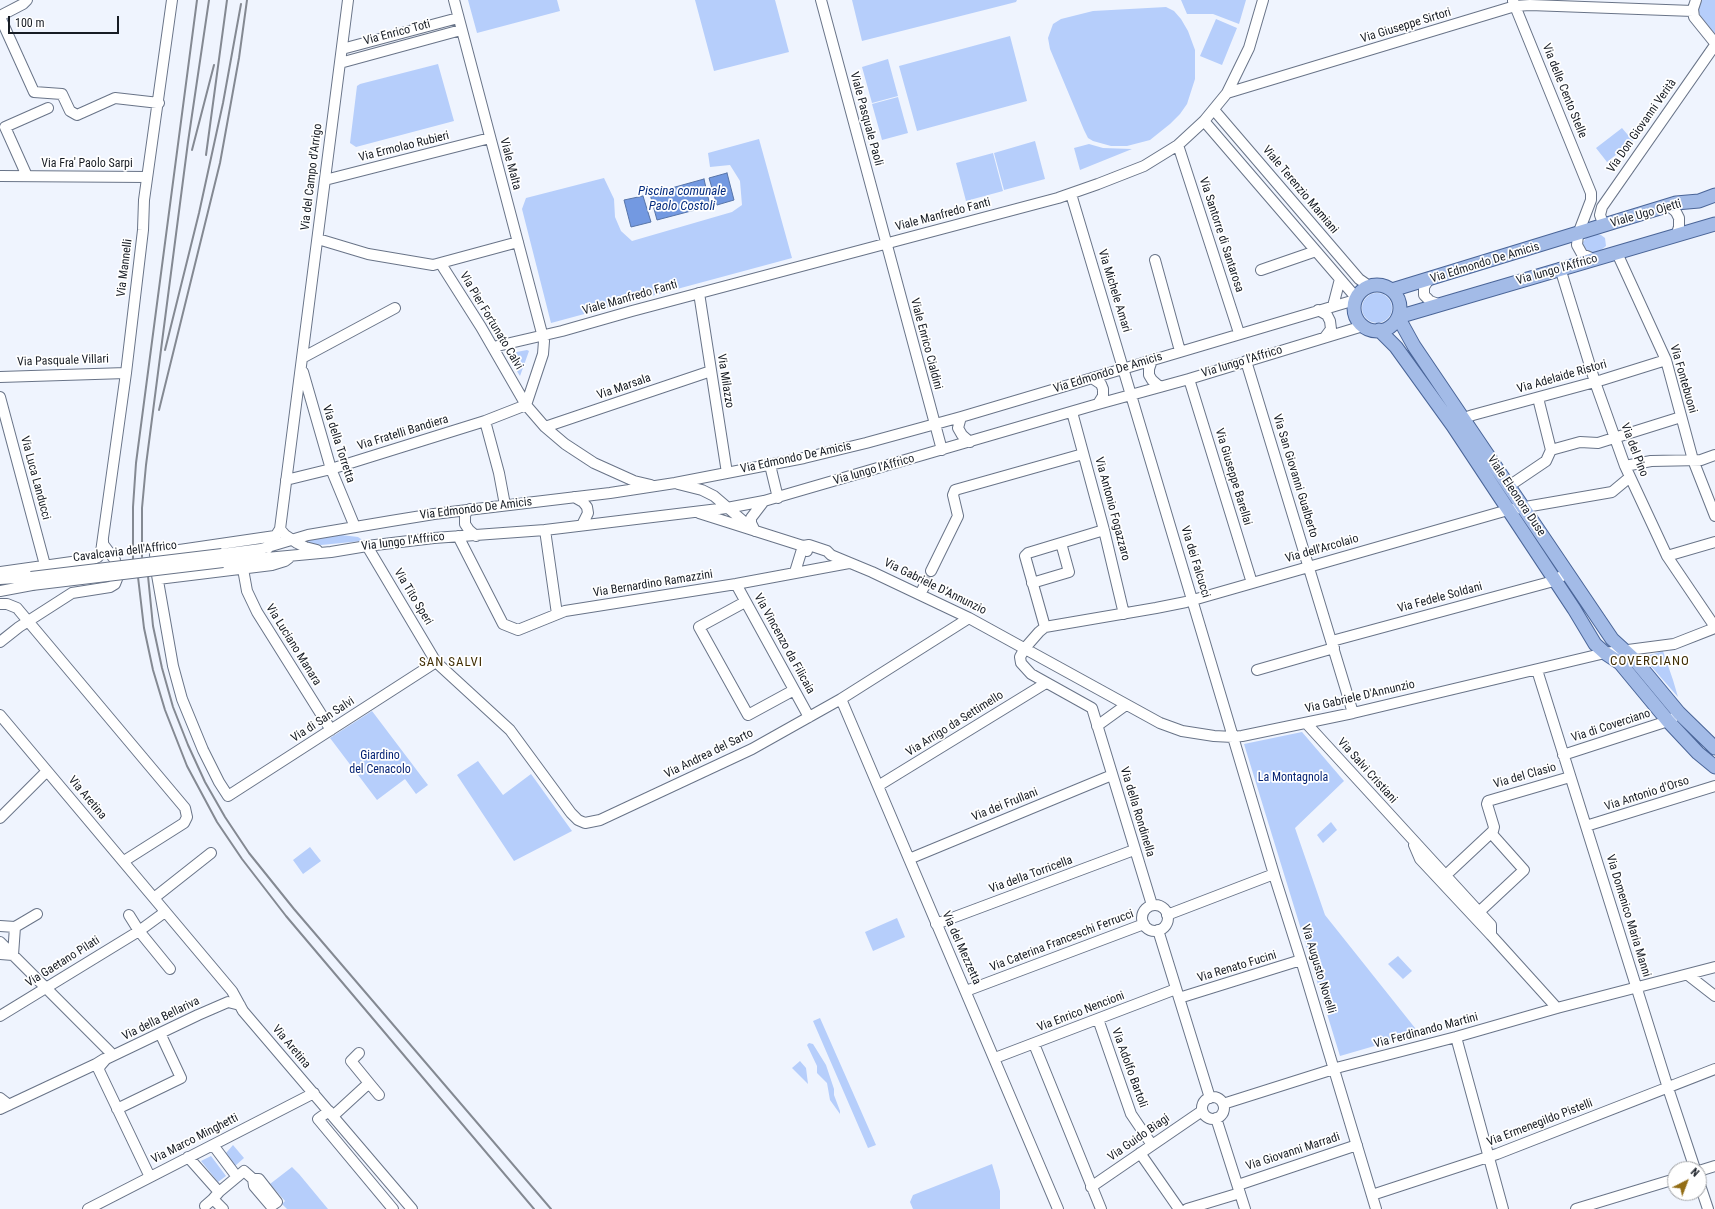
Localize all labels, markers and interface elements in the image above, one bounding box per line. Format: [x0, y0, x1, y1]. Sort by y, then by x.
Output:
street label: Via Giuseppe Sirtori [1359, 5, 1453, 47]
scale bar [10, 8, 121, 34]
text: 100 m [15, 16, 45, 30]
street label: Via Enrico Toti [362, 17, 432, 49]
street label: Via delle Cento Stelle [1539, 42, 1589, 140]
street label: Viale Pasquale Paoli [847, 70, 885, 168]
street label: Via Don Giovanni Verità [1604, 76, 1680, 176]
street label: Via del Campo d'Arrigo [298, 123, 326, 231]
street label: Via Ermolao Rubieri [357, 129, 451, 165]
street label: Viale Malta [496, 136, 524, 192]
street label: Viale Terenzio Mamiani [1259, 143, 1341, 237]
street label: Via Fra' Paolo Sarpi [41, 157, 133, 171]
street label: Via Santorre di Santarosa [1196, 176, 1246, 294]
water label: Piscina comunale Paolo Costoli [638, 184, 726, 215]
street label: Viale Manfredo Fanti [894, 195, 992, 235]
street label: Viale Ugo Ojetti [1609, 197, 1683, 231]
street label: Via Mannelli [114, 238, 136, 298]
street label: Via Edmondo De Amicis [1429, 240, 1541, 286]
street label: Via Michele Amari [1095, 248, 1133, 334]
street label: Via lungo l'Affrico [1515, 252, 1599, 288]
street label: Via Pier Fortunato Calvi [456, 270, 526, 372]
street label: Viale Manfredo Fanti [581, 278, 679, 318]
street label: Viale Enrico Cialdini [907, 297, 945, 391]
street label: Via lungo l'Affrico [1200, 343, 1284, 381]
street label: Via Fontebuoni [1666, 343, 1700, 415]
street label: Via Edmondo De Amicis [1052, 350, 1164, 396]
street label: Via Pasquale Villari [17, 352, 109, 370]
street label: Via Milazzo [714, 353, 736, 409]
street label: Via Adelaide Ristori [1516, 357, 1608, 397]
street label: Via Marsala [595, 371, 653, 403]
street label: Via della Torretta [319, 403, 357, 485]
street label: Via Fratelli Bandiera [356, 412, 450, 454]
street label: Via San Giovanni Gualberto [1269, 412, 1321, 540]
street label: Via del Pino [1617, 421, 1651, 479]
street label: Via Giuseppe Barellai [1211, 427, 1255, 527]
street label: Via Luca Landucci [17, 435, 53, 521]
street label: Via Edmondo De Amicis [739, 439, 853, 477]
street label: Via lungo l'Affrico [832, 452, 916, 488]
street label: Viale Eleonora Duse [1484, 453, 1548, 539]
street label: Via Antonio Fogazzaro [1091, 456, 1133, 562]
street label: Via Edmondo De Amicis [419, 495, 533, 523]
street label: Via dei Falcucci [1177, 524, 1213, 600]
street label: Via lungo l'Affrico [361, 530, 445, 554]
street label: Via dell'Arcolaio [1284, 532, 1360, 566]
street label: Cavalcavia dell'Affrico [72, 538, 178, 566]
street label: Via Gabriele D'Annunzio [881, 556, 989, 618]
street label: Via Tito Speri [391, 566, 435, 628]
street label: Via Bernardino Ramazzini [592, 567, 714, 601]
street label: Via Fedele Soldani [1396, 580, 1484, 616]
street label: Via Vincenzo da Filicaia [750, 591, 818, 697]
street label: Via Luciano Manara [262, 602, 324, 688]
district label: COVERCIANO [1610, 654, 1690, 670]
district label: SAN SALVI [419, 655, 483, 671]
street label: Via Gabriele D'Annunzio [1304, 677, 1416, 717]
street label: Via Arrigo da Settimello [904, 688, 1006, 760]
street label: Via di San Salvi [289, 694, 357, 746]
street label: Via di Coverciano [1570, 706, 1652, 746]
street label: Via Andrea del Sarto [662, 726, 756, 782]
street label: Via Salvi Cristiani [1334, 735, 1400, 807]
park label: Giardino del Cenacolo [349, 749, 411, 777]
street label: Via del Clasio [1492, 760, 1558, 792]
street label: Via della Rondinella [1116, 765, 1158, 859]
park label: La Montagnola [1258, 771, 1328, 785]
street label: Via Aretina [65, 773, 109, 823]
street label: Via Antonio d'Orso [1603, 774, 1691, 814]
street label: Via dei Frullani [970, 785, 1040, 825]
street label: Via della Torricella [987, 853, 1075, 897]
street label: Via Domenico Maria Manni [1603, 853, 1653, 979]
street label: Via Caterina Franceschi Ferrucci [988, 907, 1136, 975]
street label: Via del Mezzetta [938, 909, 984, 987]
street label: Via Augusto Novelli [1298, 923, 1338, 1015]
street label: Via Gaetano Pilati [23, 933, 103, 991]
street label: Via Renato Fucini [1196, 948, 1278, 986]
street label: Via Enrico Nencioni [1035, 989, 1127, 1035]
street label: Via della Bellariva [120, 994, 202, 1044]
street label: Via Ferdinando Martini [1372, 1010, 1480, 1052]
street label: Via Aretina [269, 1022, 313, 1072]
street label: Via Adolfo Bartoli [1108, 1026, 1150, 1110]
street label: Via Ermenegildo Pistelli [1485, 1096, 1595, 1150]
street label: Via Marco Minghetti [149, 1111, 241, 1167]
street label: Via Guido Biagi [1105, 1111, 1173, 1165]
street label: Via Giovanni Marradi [1244, 1130, 1342, 1174]
north arrow [1667, 1161, 1707, 1201]
text: N [1688, 1165, 1702, 1180]

